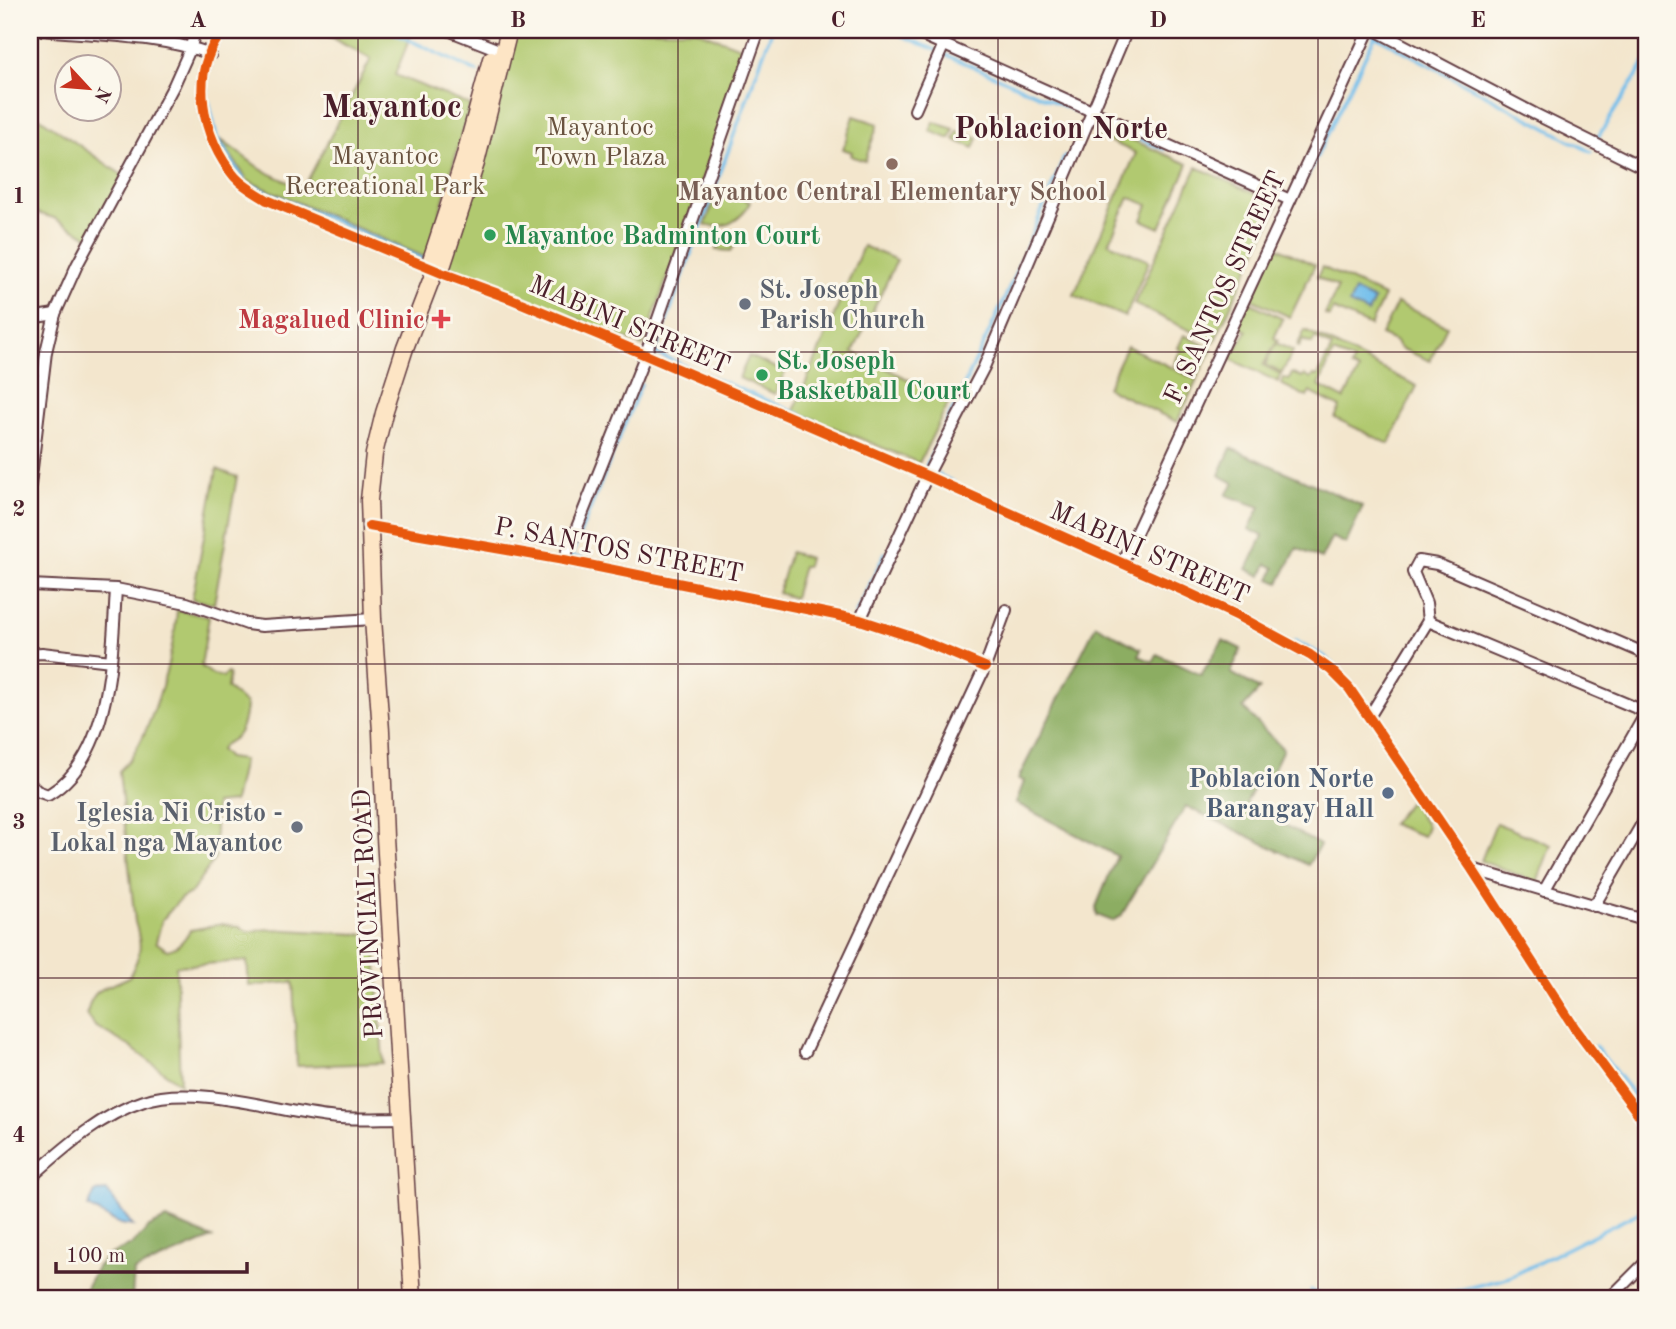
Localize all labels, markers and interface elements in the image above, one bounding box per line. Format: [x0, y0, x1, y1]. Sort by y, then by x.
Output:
text: A [189, 9, 207, 32]
text: B [510, 9, 526, 32]
text: C [830, 9, 846, 32]
text: D [1149, 9, 1167, 32]
text: E [1470, 9, 1486, 32]
north arrow [52, 52, 122, 122]
text: N [89, 84, 113, 105]
district label: Mayantoc [322, 92, 462, 125]
park label: Mayantoc Town Plaza [534, 115, 666, 171]
district label: Poblacion Norte [954, 115, 1168, 145]
park label: Mayantoc Recreational Park [284, 144, 486, 200]
marker: Mayantoc Central Elementary School [884, 156, 900, 172]
street label: F. SANTOS STREET [1160, 167, 1291, 408]
place label: Mayantoc Central Elementary School [678, 180, 1106, 206]
text: 1 [12, 185, 26, 208]
place label: Mayantoc Badminton Court [504, 224, 820, 250]
marker: Mayantoc Badminton Court [482, 227, 498, 243]
street label: MABINI STREET [525, 272, 733, 380]
place label: St. Joseph Parish Church [759, 278, 925, 334]
marker: St. Joseph Parish Church [737, 296, 753, 312]
place label: Magalued Clinic [238, 308, 425, 334]
marker: Magalued Clinic [431, 309, 451, 329]
place label: St. Joseph Basketball Court [776, 349, 971, 405]
marker: St. Joseph Basketball Court [754, 367, 770, 383]
text: 2 [12, 498, 26, 521]
street label: MABINI STREET [1046, 498, 1253, 609]
street label: P. SANTOS STREET [492, 514, 745, 588]
place label: Poblacion Norte Barangay Hall [1188, 767, 1374, 823]
marker: Poblacion Norte Barangay Hall [1380, 785, 1396, 801]
street label: PROVINCIAL ROAD [349, 788, 389, 1040]
place label: Iglesia Ni Cristo - Lokal nga Mayantoc [49, 801, 283, 857]
text: 3 [12, 811, 26, 834]
marker: Iglesia Ni Cristo - Lokal nga Mayantoc [289, 819, 305, 835]
text: 4 [12, 1124, 26, 1147]
scale bar [56, 1231, 247, 1275]
text: 100 m [66, 1246, 125, 1267]

